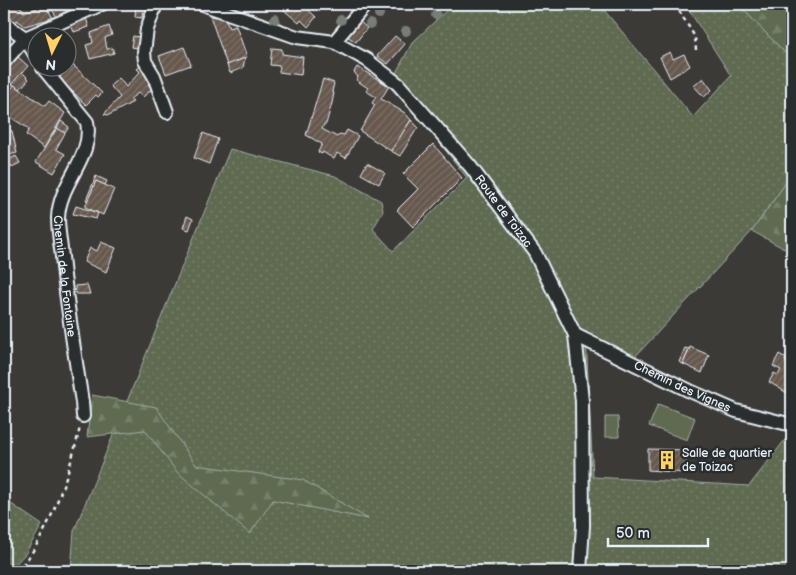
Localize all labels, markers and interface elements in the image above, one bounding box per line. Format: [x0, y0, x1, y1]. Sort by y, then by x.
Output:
north arrow [28, 28, 78, 78]
text: N [45, 56, 57, 73]
street label: Route de Toizac [472, 172, 536, 250]
street label: Chemin de la Fontaine [50, 215, 79, 338]
street label: Chemin des Vignes [632, 357, 733, 415]
place label: Salle de quartier de Toizac [682, 446, 772, 475]
building icon: Salle de quartier de Toizac [656, 449, 678, 471]
scale bar [608, 515, 708, 547]
text: 50 m [616, 524, 650, 543]

